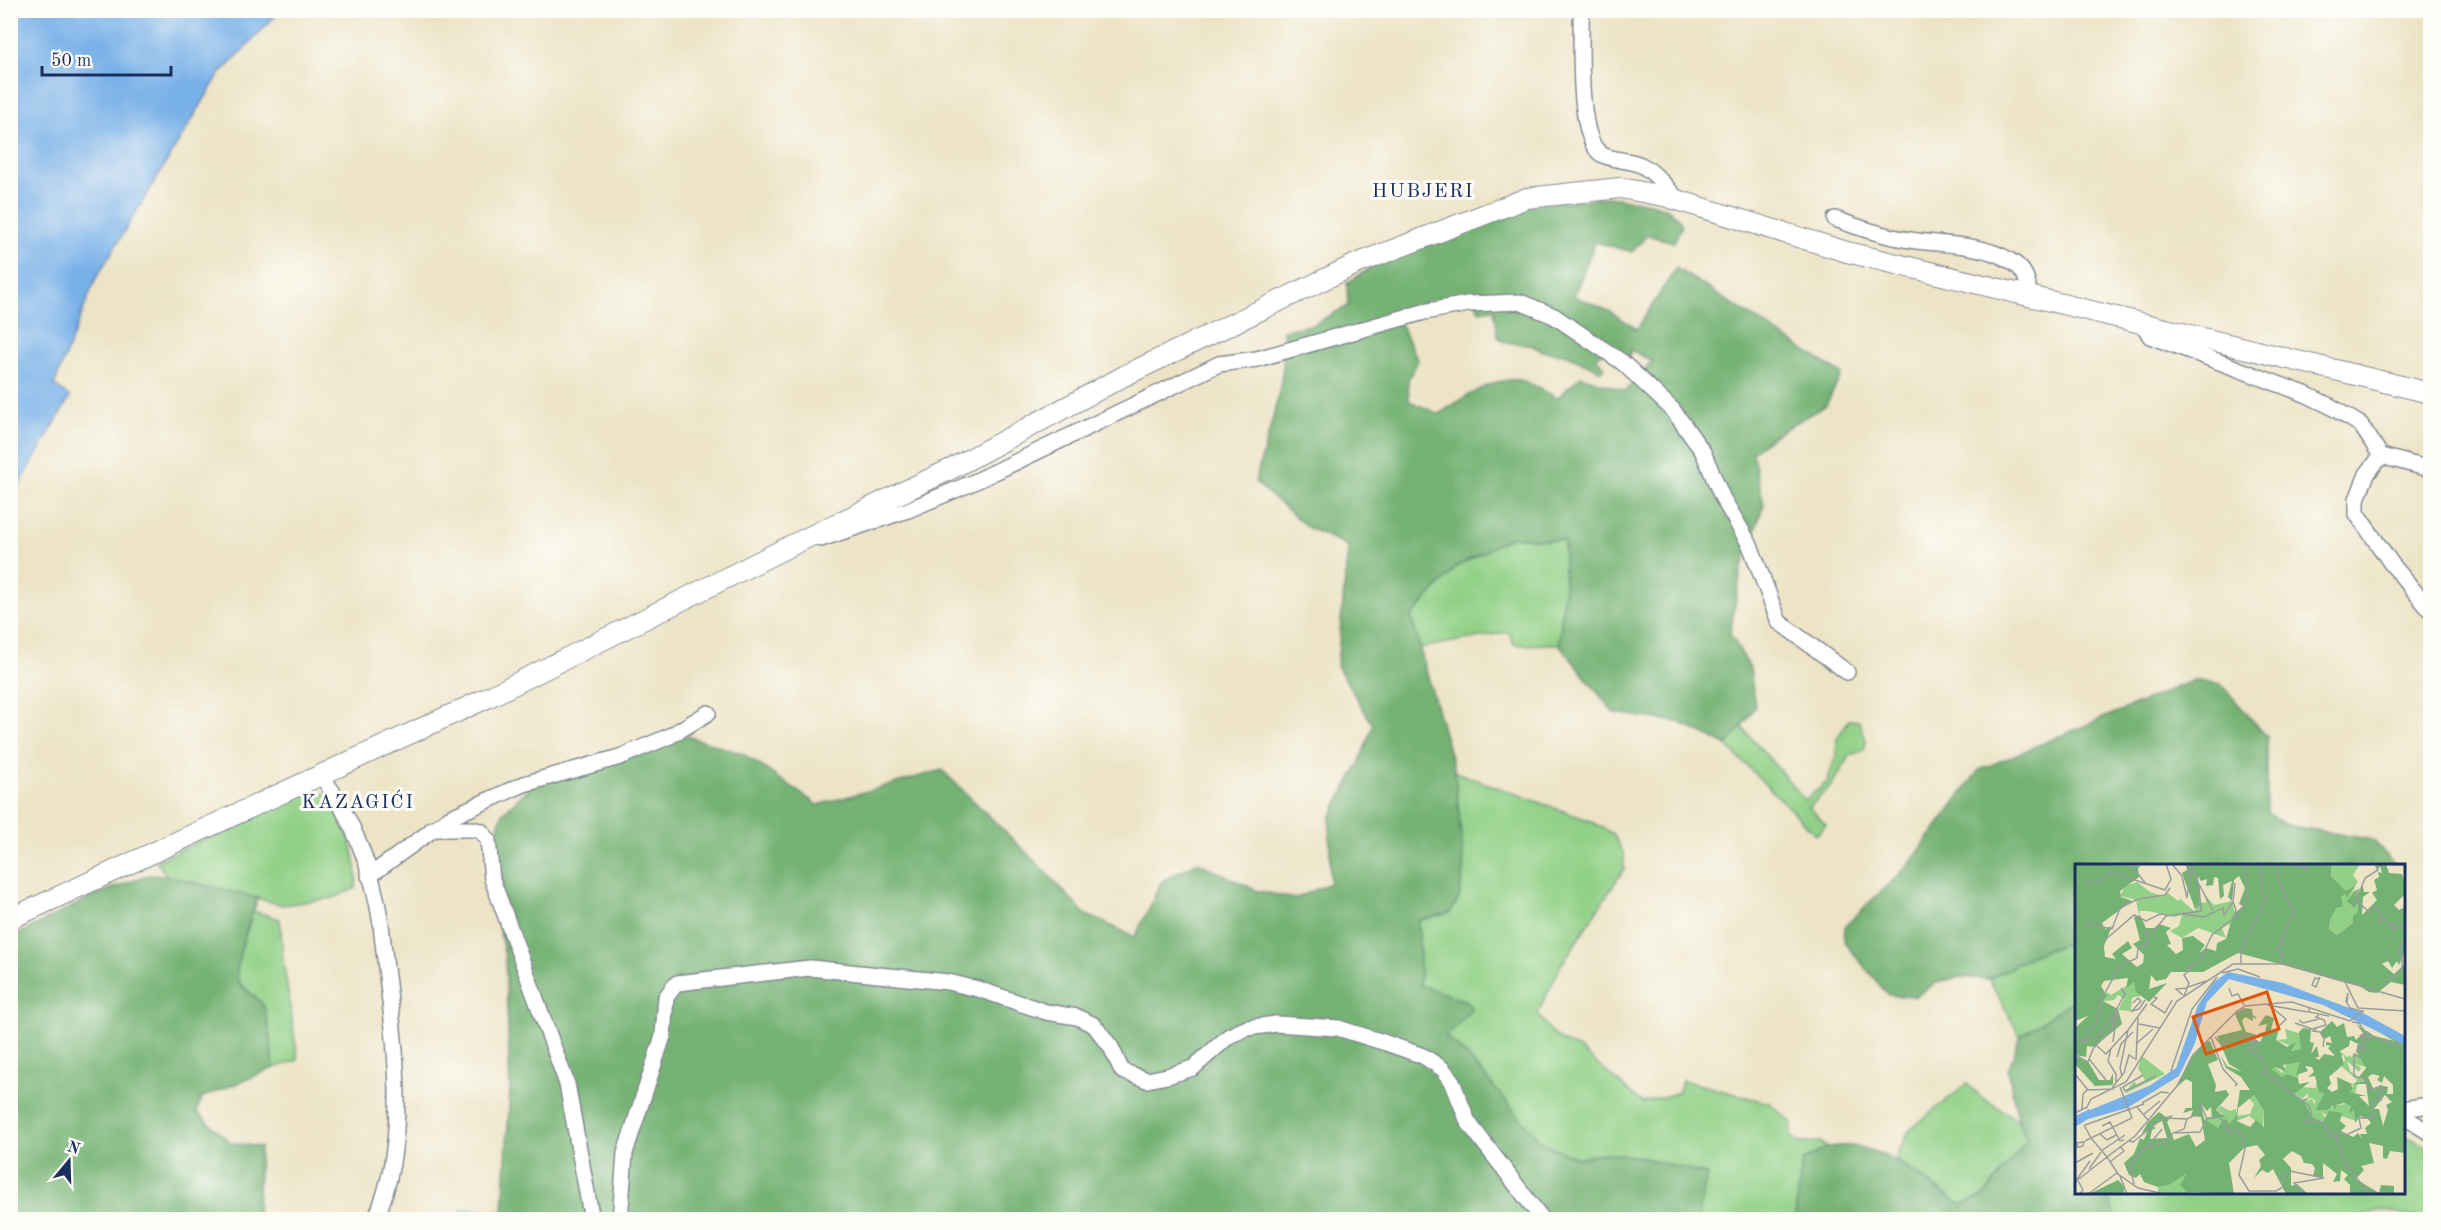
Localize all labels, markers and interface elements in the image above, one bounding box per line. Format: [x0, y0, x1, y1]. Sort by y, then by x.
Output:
scale bar [42, 39, 171, 77]
text: 50 m [51, 52, 91, 70]
district label: HUBJERI [1372, 182, 1474, 202]
district label: KAZAGIĆI [301, 789, 415, 813]
inset map [2075, 864, 2405, 1194]
north arrow [39, 1131, 99, 1191]
text: N [65, 1139, 82, 1159]

